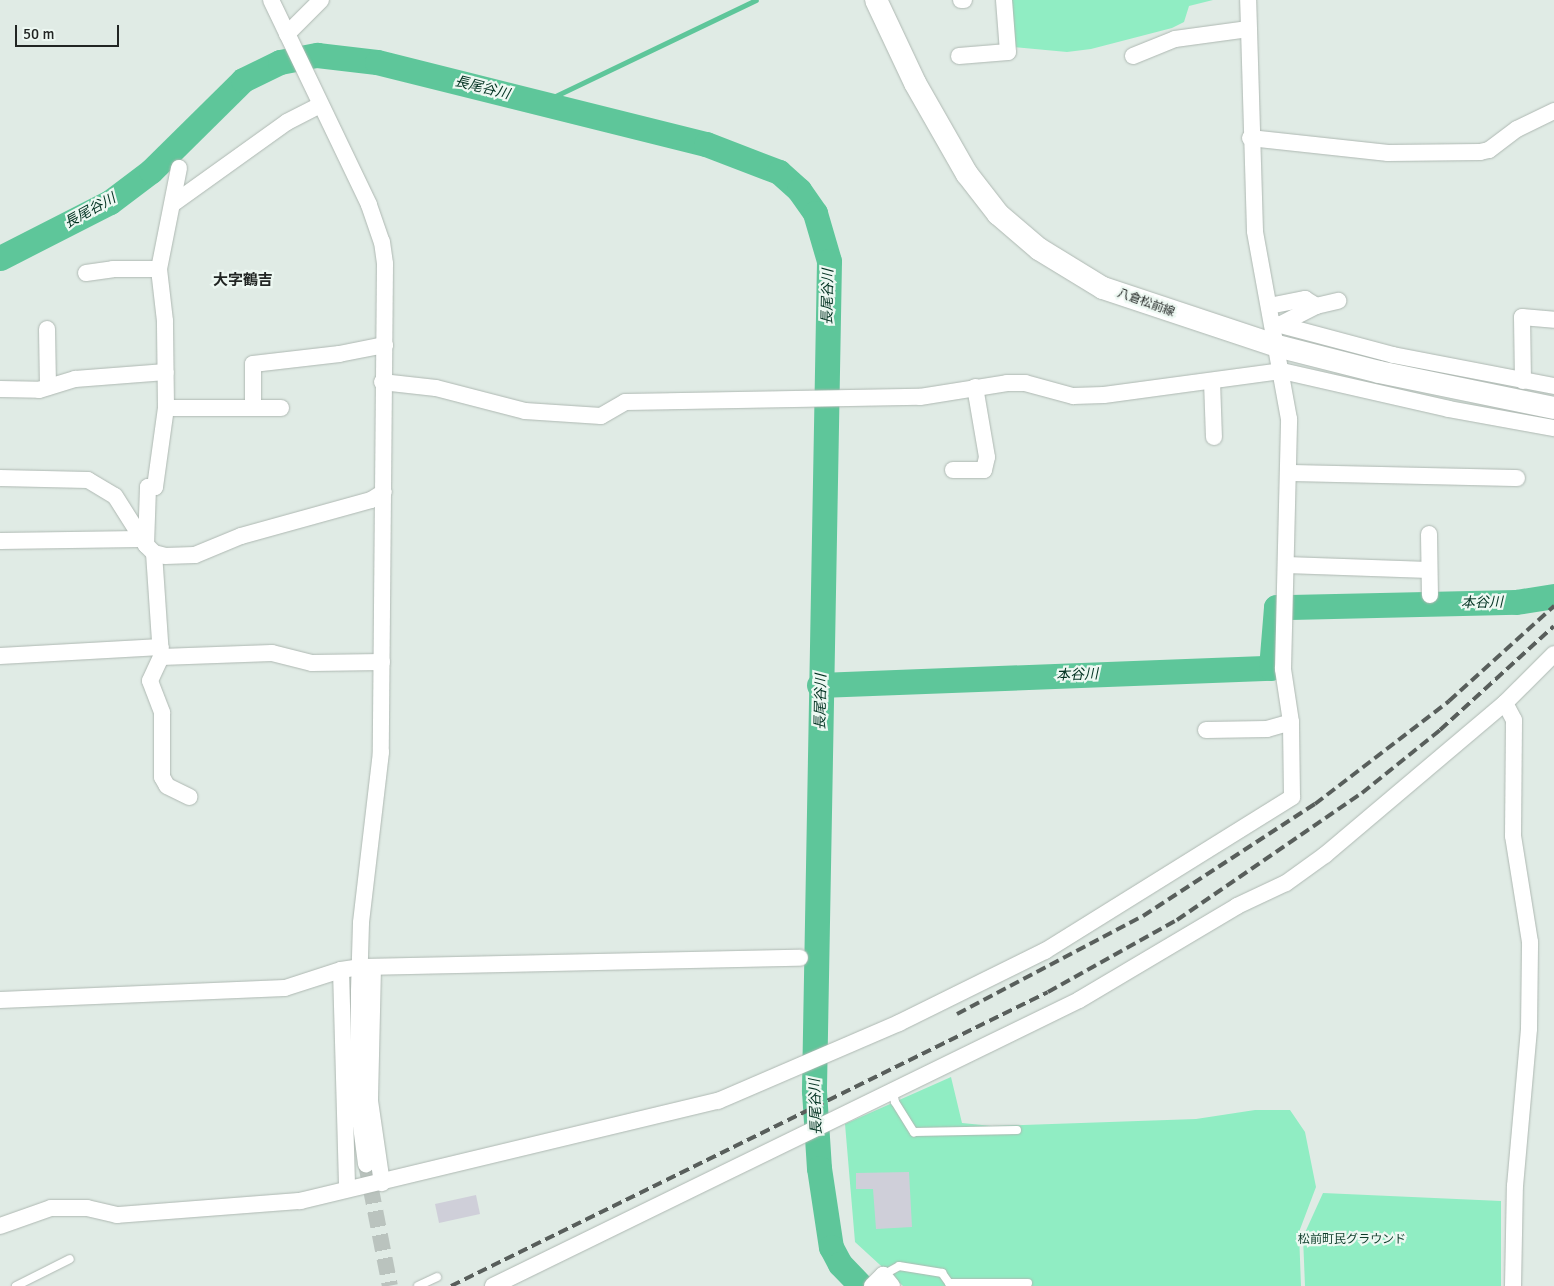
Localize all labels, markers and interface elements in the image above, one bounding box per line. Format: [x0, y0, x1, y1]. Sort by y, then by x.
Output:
scale bar [18, 15, 121, 47]
text: 50 m [23, 25, 54, 43]
water label: 長尾谷川 [453, 73, 511, 103]
water label: 長尾谷川 [61, 190, 119, 232]
water label: 長尾谷川 [819, 269, 837, 325]
district label: 大字鶴吉 [213, 272, 273, 290]
street label: 八倉松前線 [1115, 286, 1177, 320]
water label: 本谷川 [1461, 594, 1503, 612]
water label: 本谷川 [1056, 666, 1098, 684]
water label: 長尾谷川 [812, 674, 830, 730]
water label: 長尾谷川 [807, 1079, 825, 1135]
park label: 松前町民グラウンド [1298, 1233, 1406, 1247]

